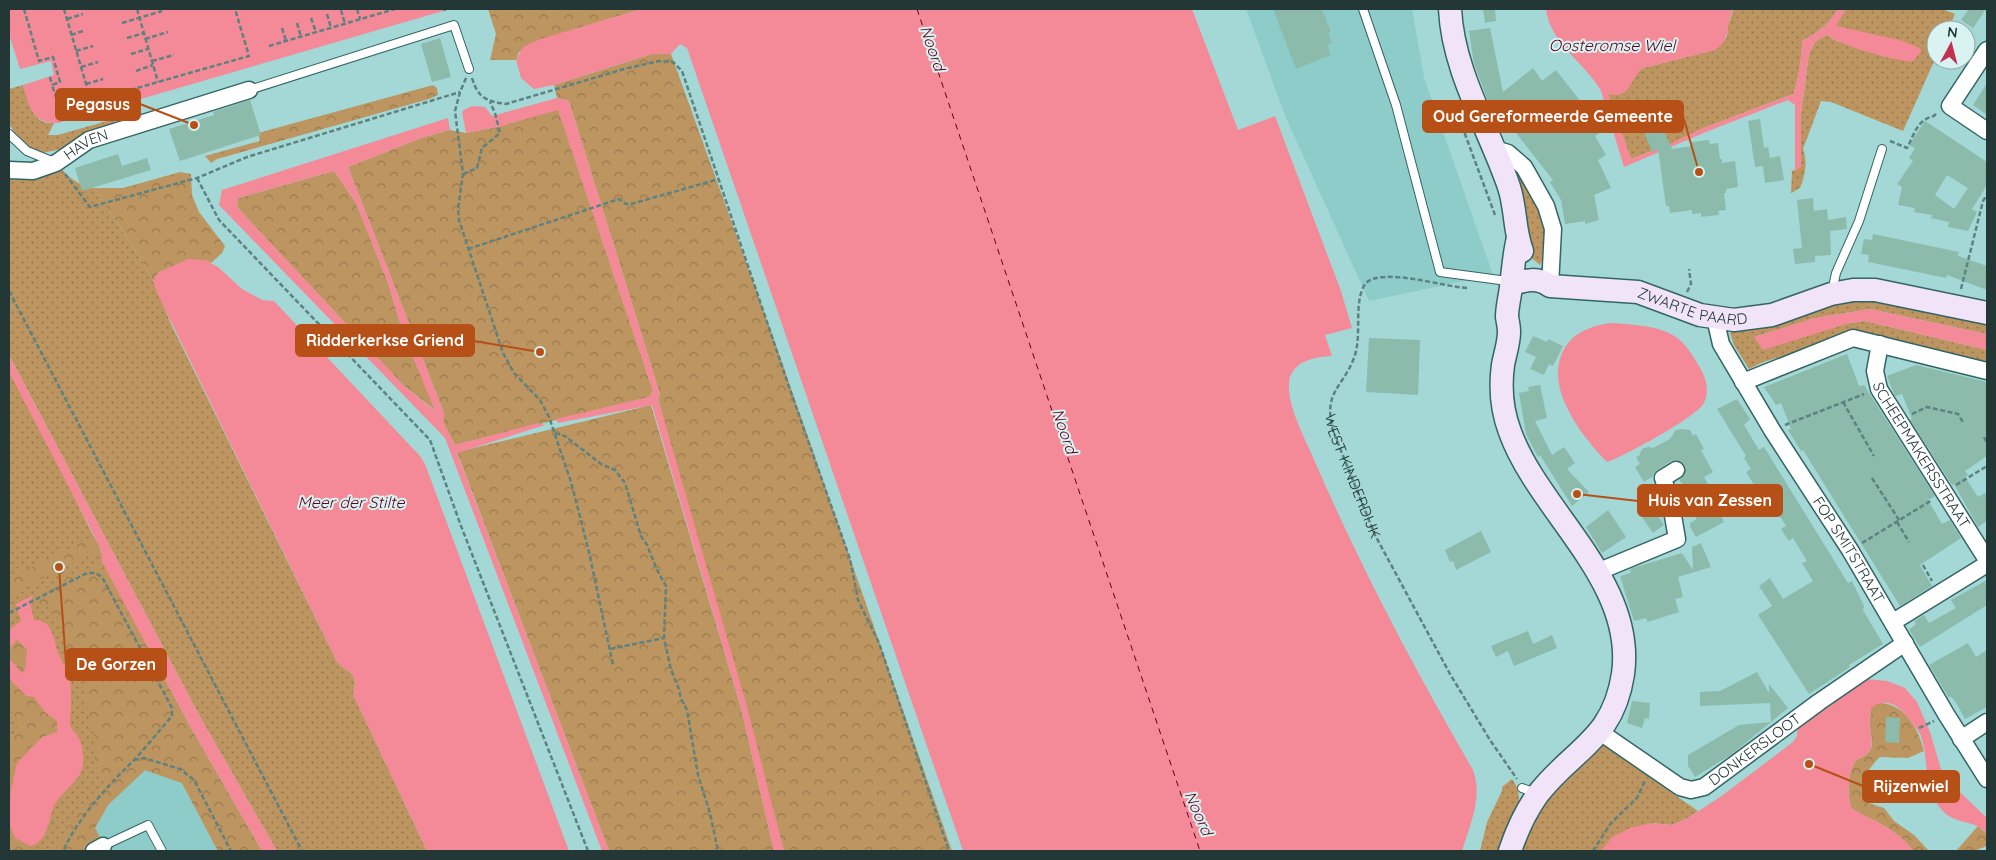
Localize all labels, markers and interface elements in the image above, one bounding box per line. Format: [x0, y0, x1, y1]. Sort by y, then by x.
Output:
north arrow [1926, 20, 1976, 70]
water label: Noord [916, 23, 951, 75]
text: N [1946, 23, 1959, 42]
water label: Oosteromse Wiel [1549, 35, 1678, 55]
callout: Pegasus [56, 89, 140, 120]
text: Pegasus [66, 94, 130, 114]
callout: Oud Gereformeerde Gemeente [1423, 101, 1683, 132]
text: Oud Gereformeerde Gemeente [1433, 106, 1673, 126]
street label: HAVEN [60, 125, 110, 164]
street label: ZWARTE PAARD [1635, 283, 1749, 329]
callout: Ridderkerkse Griend [296, 325, 474, 356]
text: Ridderkerkse Griend [306, 330, 464, 350]
street label: SCHEEPMAKERSSTRAAT [1869, 380, 1974, 532]
water label: Noord [1048, 406, 1083, 458]
street label: WEST KINDERDIJK [1321, 413, 1385, 541]
callout: Huis van Zessen [1638, 485, 1782, 516]
text: Huis van Zessen [1648, 490, 1772, 510]
water label: Meer der Stilte [298, 492, 405, 512]
street label: FOP SMITSTRAAT [1809, 493, 1889, 606]
callout: De Gorzen [66, 649, 166, 680]
text: De Gorzen [76, 654, 156, 674]
street label: DONKERSLOOT [1705, 709, 1804, 789]
callout: Rijzenwiel [1863, 771, 1959, 802]
text: Rijzenwiel [1873, 776, 1949, 796]
water label: Noord [1180, 788, 1219, 840]

